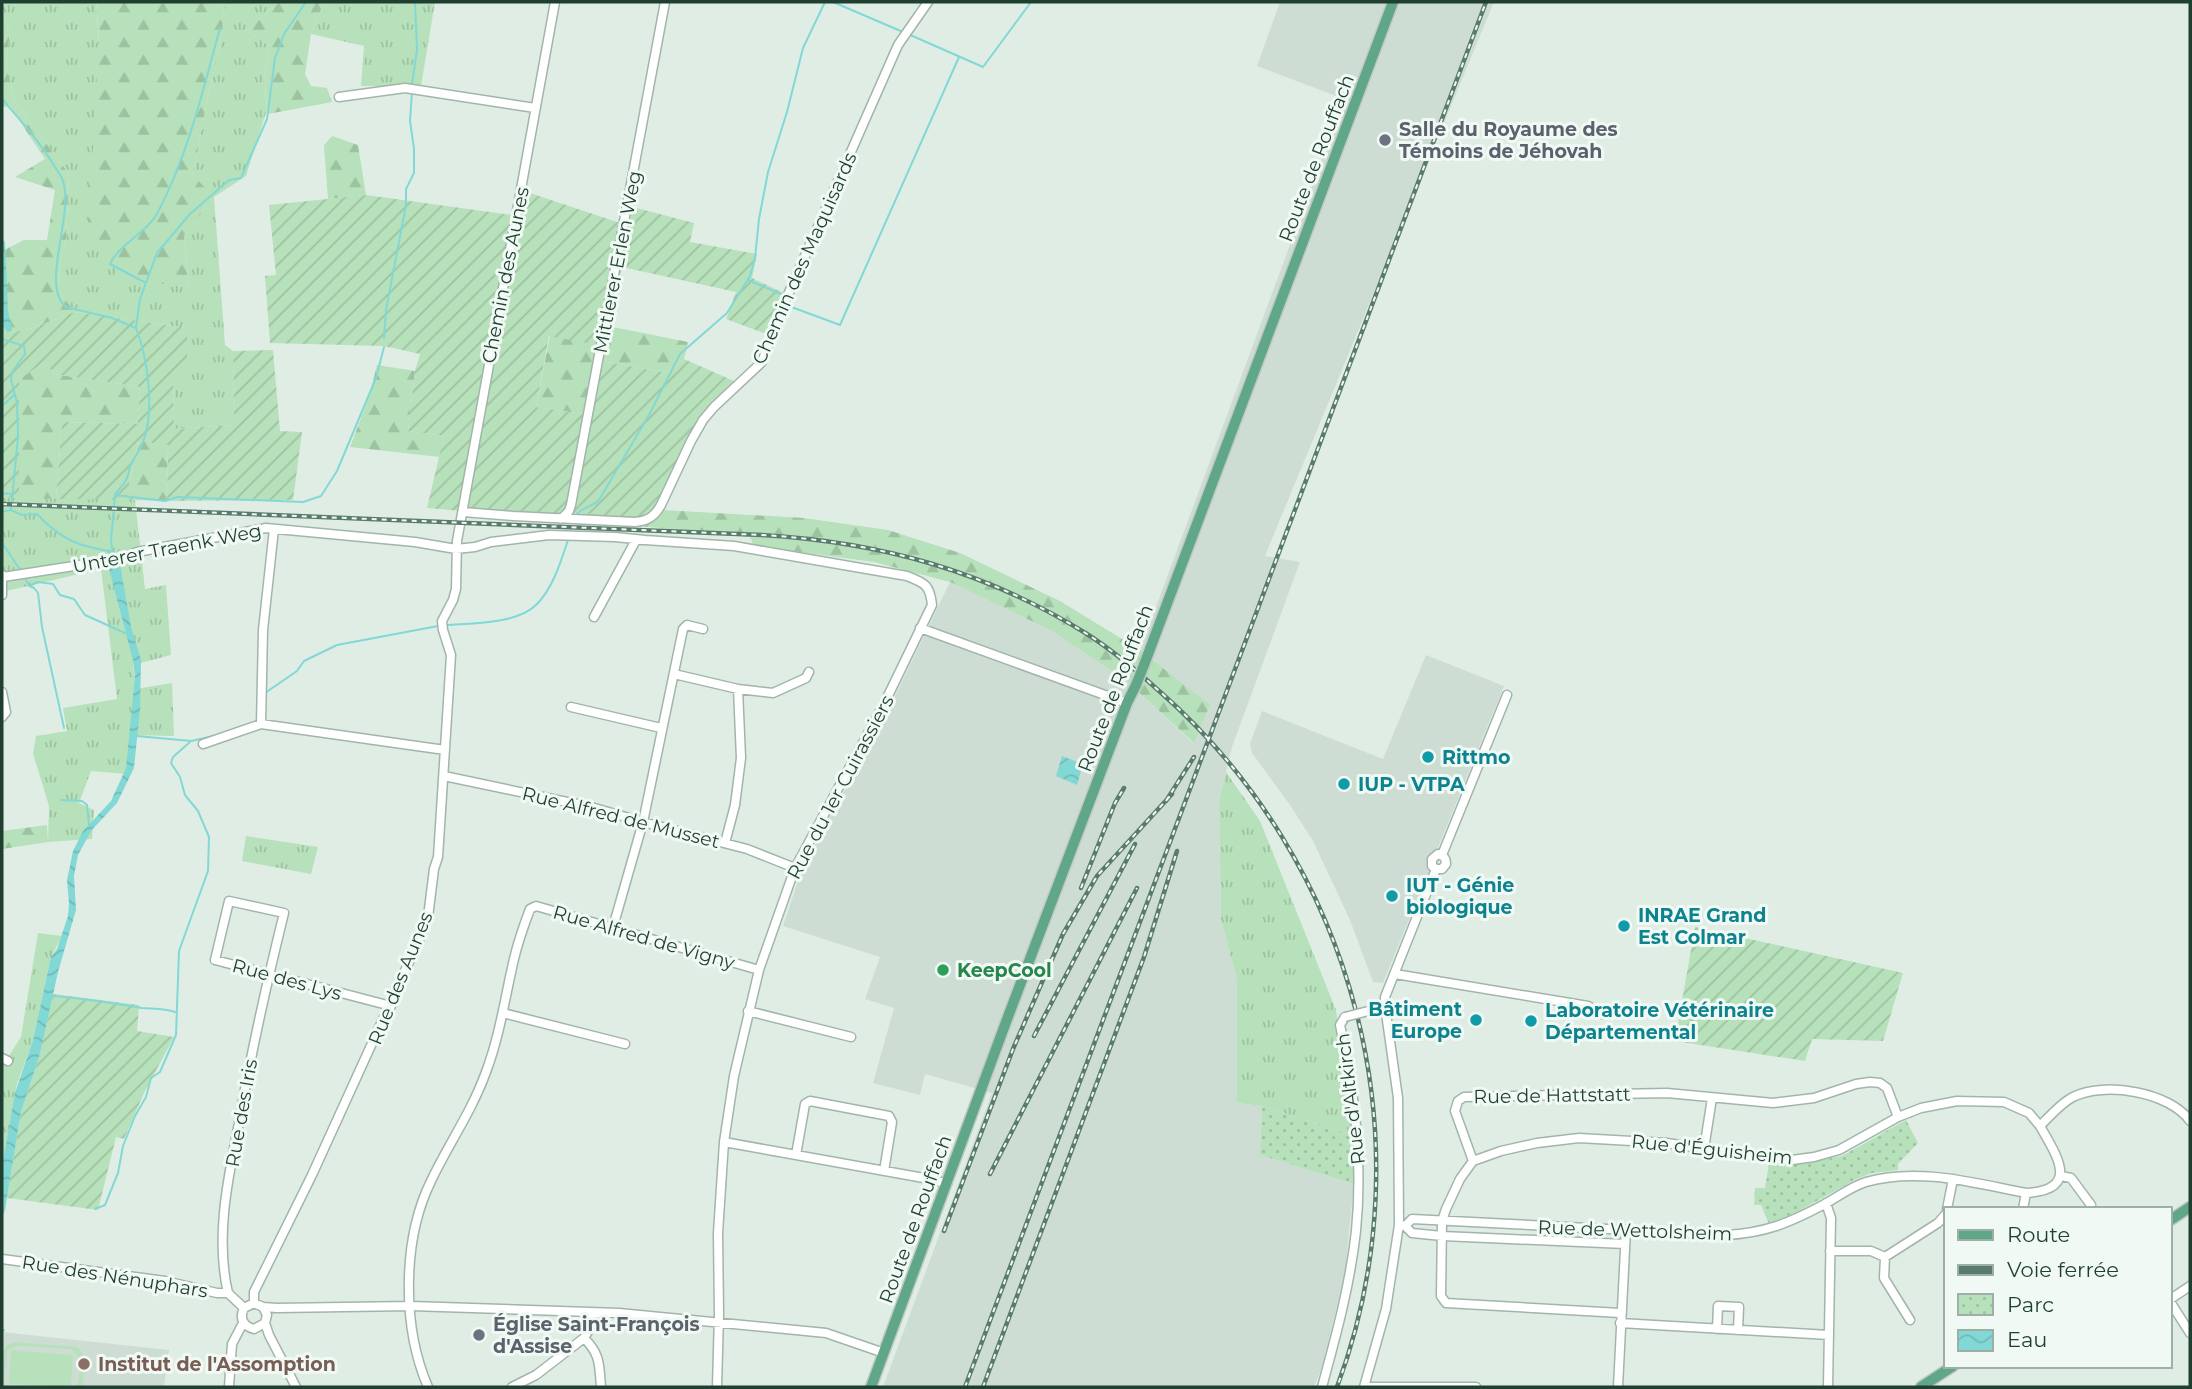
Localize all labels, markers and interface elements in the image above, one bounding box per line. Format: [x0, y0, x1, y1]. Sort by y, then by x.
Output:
street label: Route de Rouffach [1274, 71, 1359, 245]
place label: Salle du Royaume des Témoins de Jéhovah [1399, 118, 1618, 163]
marker: Salle du Royaume des Témoins de Jéhovah [1377, 132, 1393, 148]
street label: Chemin des Maquisards [747, 149, 862, 368]
street label: Mittlerer Erlen Weg [589, 169, 646, 355]
street label: Chemin des Aunes [477, 185, 534, 365]
street label: Unterer Traenk Weg [71, 519, 264, 578]
street label: Route de Rouffach [1073, 601, 1158, 775]
street label: Rue du 1er Cuirassiers [782, 691, 899, 883]
place label: Rittmo [1442, 746, 1510, 769]
marker: Rittmo [1420, 749, 1436, 765]
place label: IUP - VTPA [1358, 773, 1465, 796]
marker: IUP - VTPA [1336, 776, 1352, 792]
street label: Rue Alfred de Musset [520, 782, 722, 853]
place label: IUT - Génie biologique [1406, 874, 1514, 919]
marker: IUT - Génie biologique [1384, 888, 1400, 904]
street label: Rue Alfred de Vigny [550, 901, 738, 975]
place label: INRAE Grand Est Colmar [1638, 904, 1766, 949]
street label: Rue des Aunes [363, 908, 438, 1048]
marker: INRAE Grand Est Colmar [1616, 918, 1632, 934]
street label: Rue des Lys [230, 954, 344, 1005]
place label: KeepCool [957, 959, 1052, 982]
marker: KeepCool [935, 962, 951, 978]
place label: Bâtiment Europe [1368, 998, 1462, 1043]
place label: Laboratoire Vétérinaire Départemental [1545, 999, 1774, 1044]
marker: Bâtiment Europe [1468, 1012, 1484, 1028]
marker: Laboratoire Vétérinaire Départemental [1523, 1013, 1539, 1029]
street label: Rue d'Altkirch [1331, 1032, 1370, 1166]
street label: Rue des Iris [221, 1057, 262, 1169]
street label: Rue de Hattstatt [1473, 1083, 1631, 1108]
street label: Rue d'Éguisheim [1630, 1130, 1794, 1169]
street label: Route de Rouffach [874, 1132, 957, 1306]
legend [1944, 1207, 2171, 1368]
street label: Rue de Wettolsheim [1537, 1216, 1733, 1245]
text: Route [2007, 1222, 2070, 1247]
street label: Rue des Nénuphars [20, 1250, 210, 1303]
text: Voie ferrée [2007, 1257, 2119, 1282]
text: Parc [2007, 1292, 2054, 1317]
place label: Église Saint-François d'Assise [493, 1313, 700, 1358]
marker: Église Saint-François d'Assise [471, 1327, 487, 1343]
text: Eau [2007, 1327, 2047, 1352]
place label: Institut de l'Assomption [98, 1353, 336, 1376]
marker: Institut de l'Assomption [76, 1356, 92, 1372]

